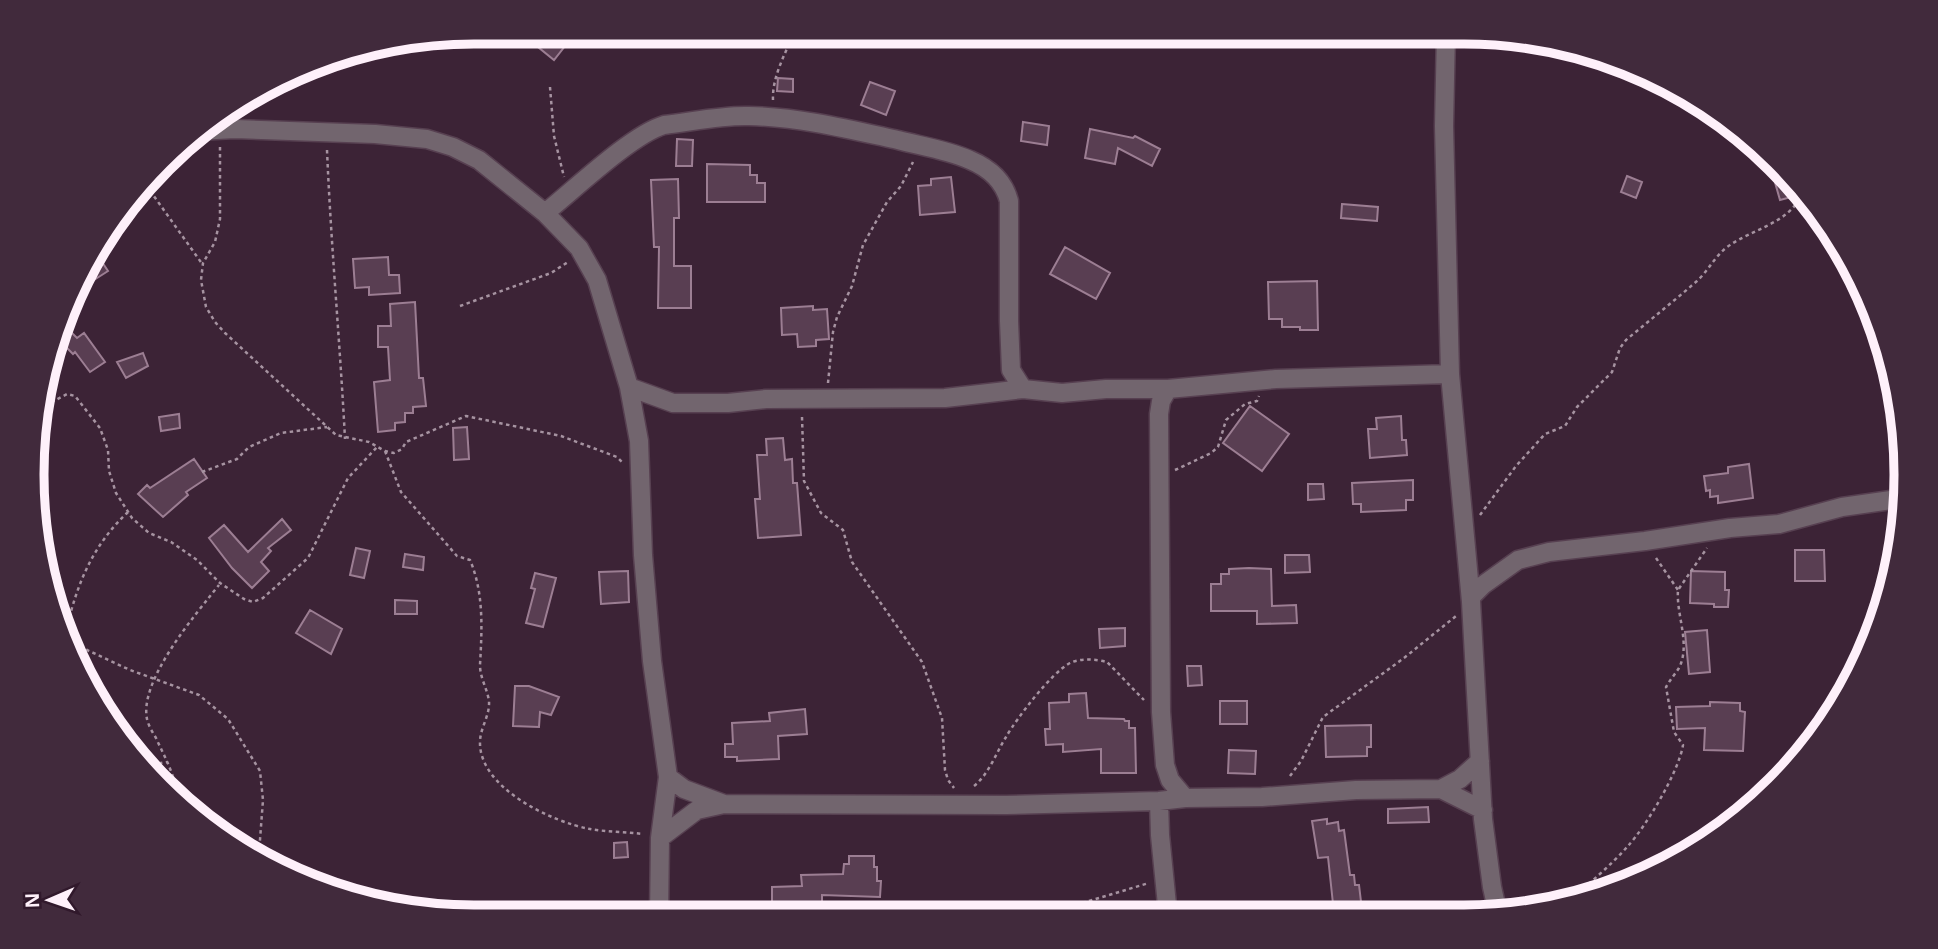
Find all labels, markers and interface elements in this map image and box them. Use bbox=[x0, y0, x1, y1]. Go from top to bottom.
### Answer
north arrow bbox=[14, 865, 84, 935]
text: N bbox=[19, 892, 45, 909]

